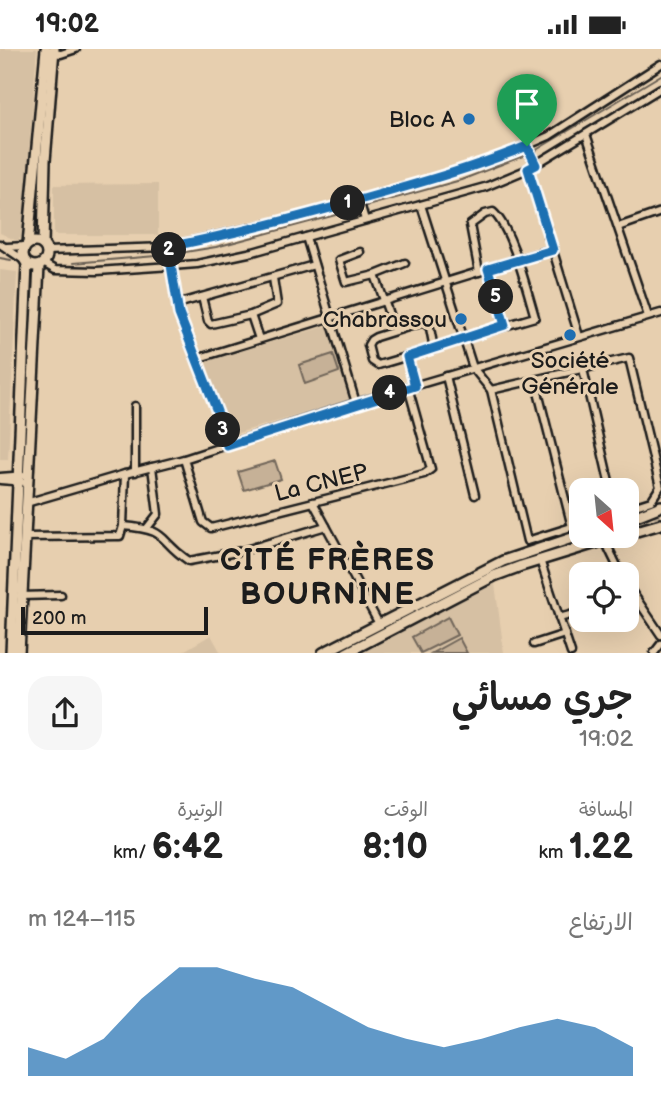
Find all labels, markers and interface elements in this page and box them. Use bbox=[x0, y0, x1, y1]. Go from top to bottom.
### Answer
text: 19:02 bbox=[35, 9, 99, 40]
pin bbox=[497, 74, 557, 146]
icon: arrive bbox=[508, 85, 546, 123]
place label: Bloc A bbox=[389, 106, 456, 134]
marker: Bloc A bbox=[461, 111, 477, 127]
pin: 1 bbox=[330, 185, 366, 221]
text: 1 bbox=[344, 191, 352, 214]
pin: 2 bbox=[152, 233, 186, 267]
text: 2 bbox=[163, 238, 174, 261]
pin: 5 bbox=[478, 279, 514, 315]
text: 5 bbox=[490, 285, 501, 308]
place label: Chabrassou bbox=[323, 306, 447, 334]
marker: Chabrassou bbox=[453, 311, 469, 327]
marker: Société Générale bbox=[562, 327, 578, 343]
place label: Société Générale bbox=[521, 347, 619, 401]
pin: 4 bbox=[372, 375, 408, 411]
text: 4 bbox=[384, 381, 395, 404]
pin: 3 bbox=[206, 413, 241, 447]
text: 3 bbox=[217, 418, 228, 441]
street label: La CNEP bbox=[272, 458, 371, 508]
north arrow bbox=[569, 478, 639, 548]
map controls bbox=[569, 478, 639, 632]
district label: CITÉ FRÈRES BOURNINE bbox=[220, 540, 436, 613]
button: locate bbox=[569, 562, 639, 632]
scale bar bbox=[21, 604, 208, 636]
text: 200 m bbox=[32, 607, 86, 630]
button: share bbox=[28, 676, 102, 750]
text: جري مسائي bbox=[452, 676, 633, 721]
text: 19:02 bbox=[579, 725, 633, 753]
text: الوتيرة bbox=[177, 799, 223, 822]
text: الوقت bbox=[384, 799, 428, 822]
text: المسافة bbox=[579, 799, 633, 822]
text: 6:42 bbox=[152, 826, 223, 869]
text: 8:10 bbox=[362, 826, 428, 869]
text: 1.22 bbox=[569, 826, 633, 869]
text: /km bbox=[113, 841, 152, 864]
text: km bbox=[538, 841, 569, 864]
text: 115–124 m bbox=[28, 905, 136, 933]
text: الارتفاع bbox=[569, 909, 633, 937]

